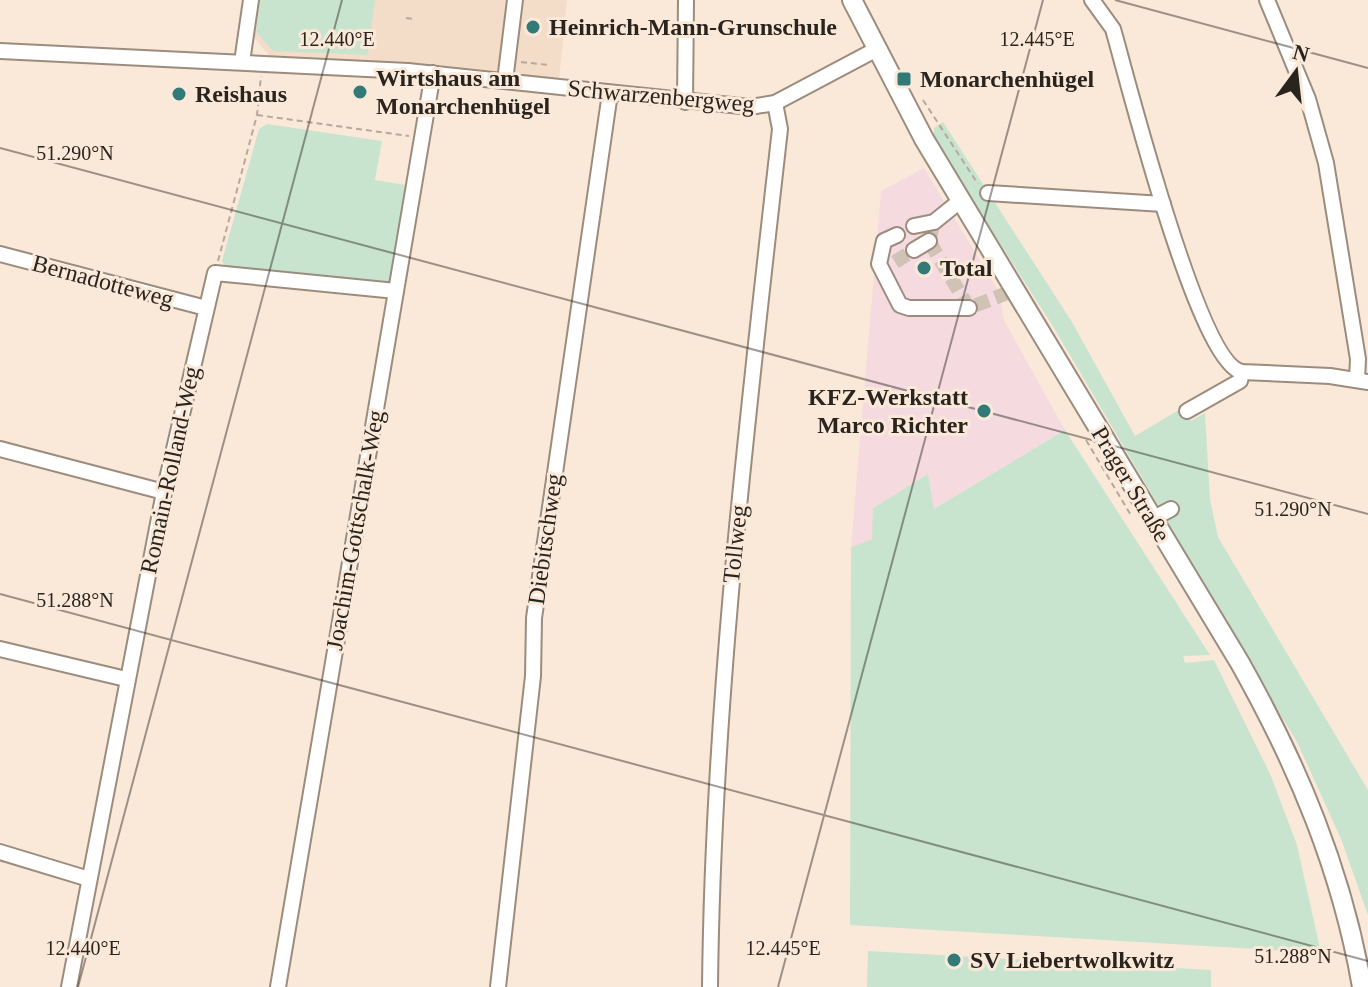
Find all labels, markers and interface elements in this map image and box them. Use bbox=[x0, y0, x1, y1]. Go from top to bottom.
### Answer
place label: Heinrich-Mann-Grunschule bbox=[549, 14, 837, 40]
marker: Heinrich-Mann-Grunschule bbox=[524, 18, 542, 36]
text: 12.440°E bbox=[299, 28, 375, 50]
text: 12.445°E bbox=[999, 28, 1075, 50]
north arrow bbox=[1256, 32, 1336, 112]
text: N bbox=[1290, 39, 1312, 67]
place label: Wirtshaus am Monarchenhügel bbox=[376, 65, 551, 119]
place label: Monarchenhügel bbox=[920, 66, 1095, 92]
marker: Monarchenhügel bbox=[895, 70, 913, 88]
street label: Schwarzenbergweg bbox=[566, 75, 756, 117]
place label: Reishaus bbox=[195, 81, 287, 107]
marker: Wirtshaus am Monarchenhügel bbox=[351, 83, 369, 101]
marker: Reishaus bbox=[170, 85, 188, 103]
text: 51.290°N bbox=[36, 142, 114, 164]
street label: Bernadotteweg bbox=[29, 250, 177, 312]
place label: Total bbox=[940, 255, 993, 281]
marker: Total bbox=[915, 259, 933, 277]
street label: Romain-Rolland-Weg bbox=[135, 364, 205, 576]
place label: KFZ-Werkstatt Marco Richter bbox=[808, 384, 968, 438]
marker: KFZ-Werkstatt Marco Richter bbox=[975, 402, 993, 420]
street label: Joachim-Gottschalk-Weg bbox=[321, 408, 389, 652]
street label: Prager Straße bbox=[1086, 422, 1176, 546]
street label: Diebitschweg bbox=[523, 472, 567, 606]
text: 51.290°N bbox=[1254, 498, 1332, 520]
street label: Tollweg bbox=[718, 504, 752, 584]
text: 51.288°N bbox=[36, 589, 114, 611]
text: 12.440°E bbox=[45, 937, 121, 959]
text: 12.445°E bbox=[745, 937, 821, 959]
text: 51.288°N bbox=[1254, 945, 1332, 967]
place label: SV Liebertwolkwitz bbox=[970, 947, 1175, 973]
marker: SV Liebertwolkwitz bbox=[945, 951, 963, 969]

